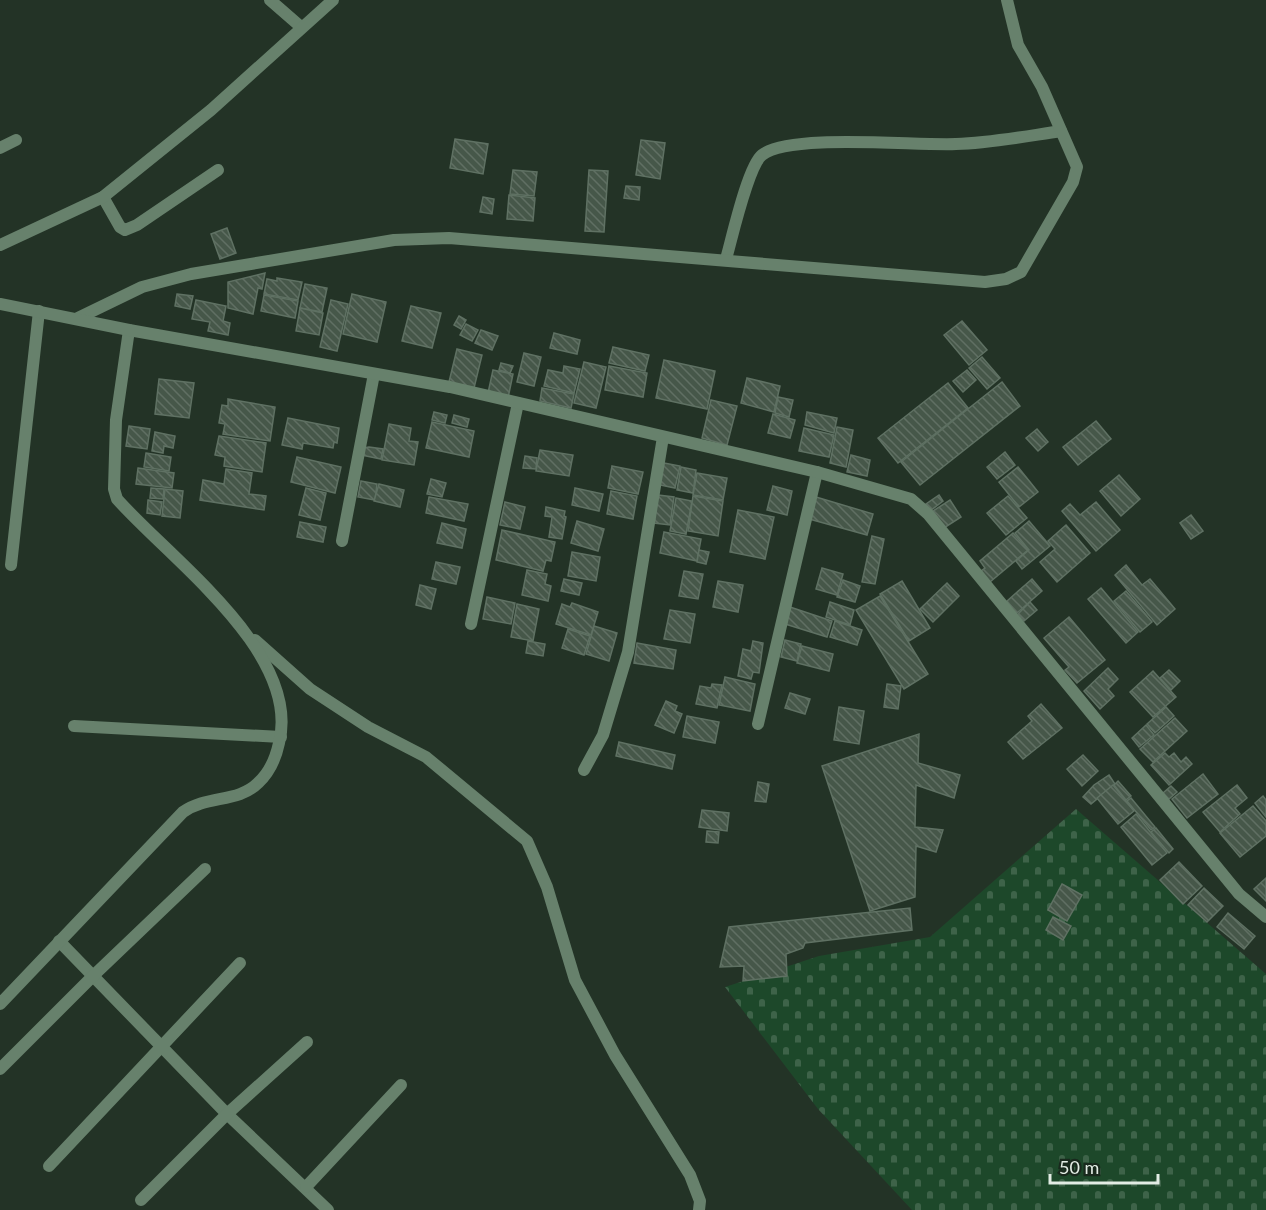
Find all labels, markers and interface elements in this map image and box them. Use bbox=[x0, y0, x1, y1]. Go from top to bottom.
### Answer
scale bar bbox=[1050, 1147, 1158, 1185]
text: 50 m bbox=[1059, 1156, 1099, 1178]

